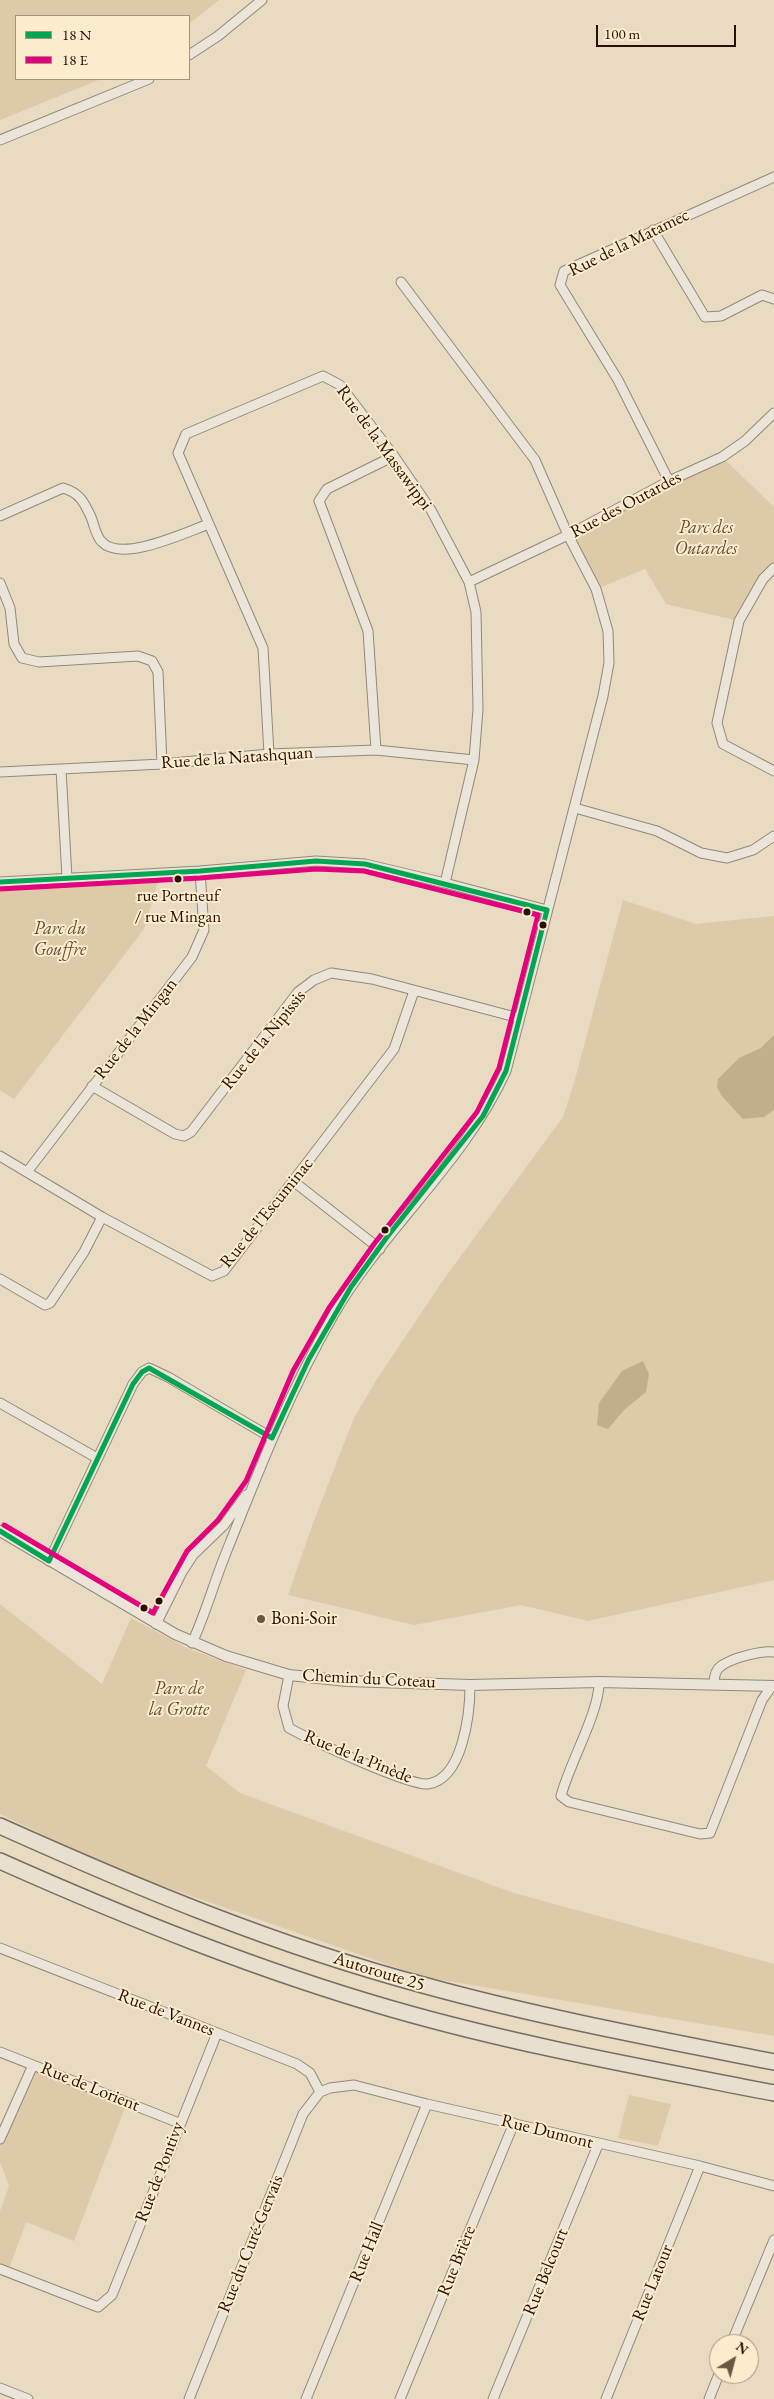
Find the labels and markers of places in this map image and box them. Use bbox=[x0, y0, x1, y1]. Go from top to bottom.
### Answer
marker: rue Portneuf / rue Mingan bbox=[173, 874, 183, 884]
place label: rue Portneuf / rue Mingan bbox=[135, 886, 221, 926]
unlabelled marker bbox=[522, 907, 532, 917]
unlabelled marker bbox=[538, 920, 548, 930]
unlabelled marker bbox=[380, 1225, 390, 1235]
unlabelled marker bbox=[154, 1596, 164, 1606]
unlabelled marker bbox=[139, 1603, 149, 1613]
place label: Boni-Soir bbox=[271, 1608, 337, 1630]
marker: Boni-Soir bbox=[255, 1613, 267, 1625]

